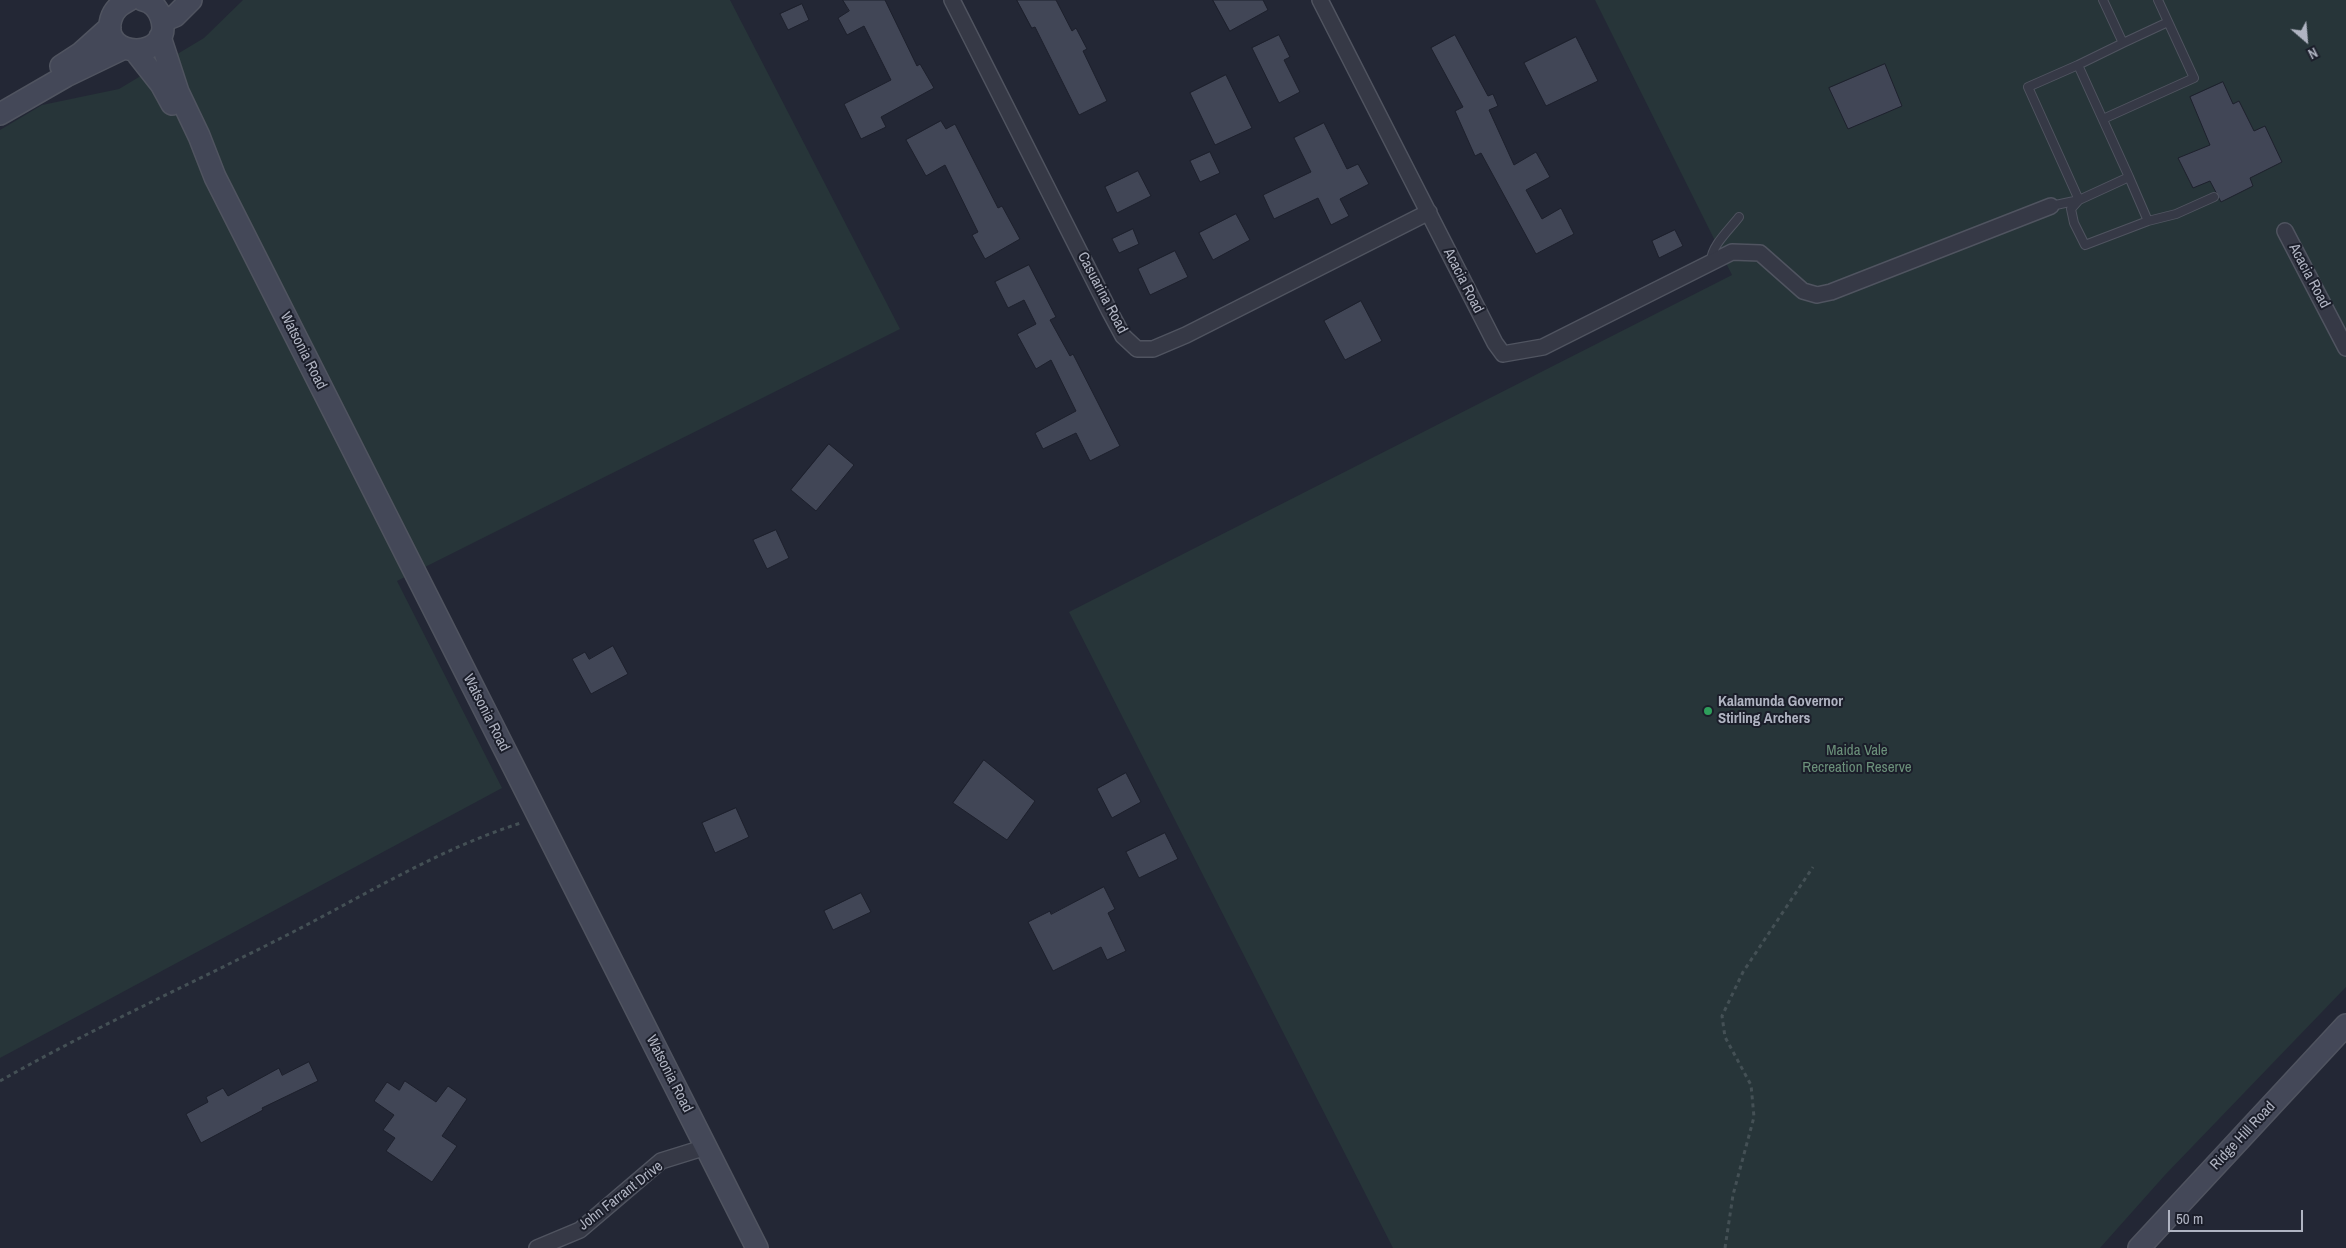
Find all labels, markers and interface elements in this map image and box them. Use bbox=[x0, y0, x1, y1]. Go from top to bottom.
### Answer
north arrow bbox=[2281, 15, 2331, 65]
text: N bbox=[2305, 43, 2321, 63]
street label: Acacia Road bbox=[2285, 241, 2333, 311]
street label: Acacia Road bbox=[1439, 246, 1487, 316]
street label: Casuarina Road bbox=[1073, 249, 1131, 337]
street label: Watsonia Road bbox=[276, 309, 330, 393]
street label: Watsonia Road bbox=[459, 671, 513, 755]
place label: Kalamunda Governor Stirling Archers bbox=[1718, 693, 1843, 728]
marker: Kalamunda Governor Stirling Archers bbox=[1702, 705, 1714, 717]
park label: Maida Vale Recreation Reserve bbox=[1802, 742, 1912, 777]
street label: Watsonia Road bbox=[642, 1032, 696, 1116]
street label: Ridge Hill Road bbox=[2207, 1098, 2279, 1174]
street label: John Farrant Drive bbox=[575, 1158, 667, 1234]
scale bar bbox=[2171, 1200, 2306, 1232]
text: 50 m bbox=[2176, 1208, 2203, 1229]

